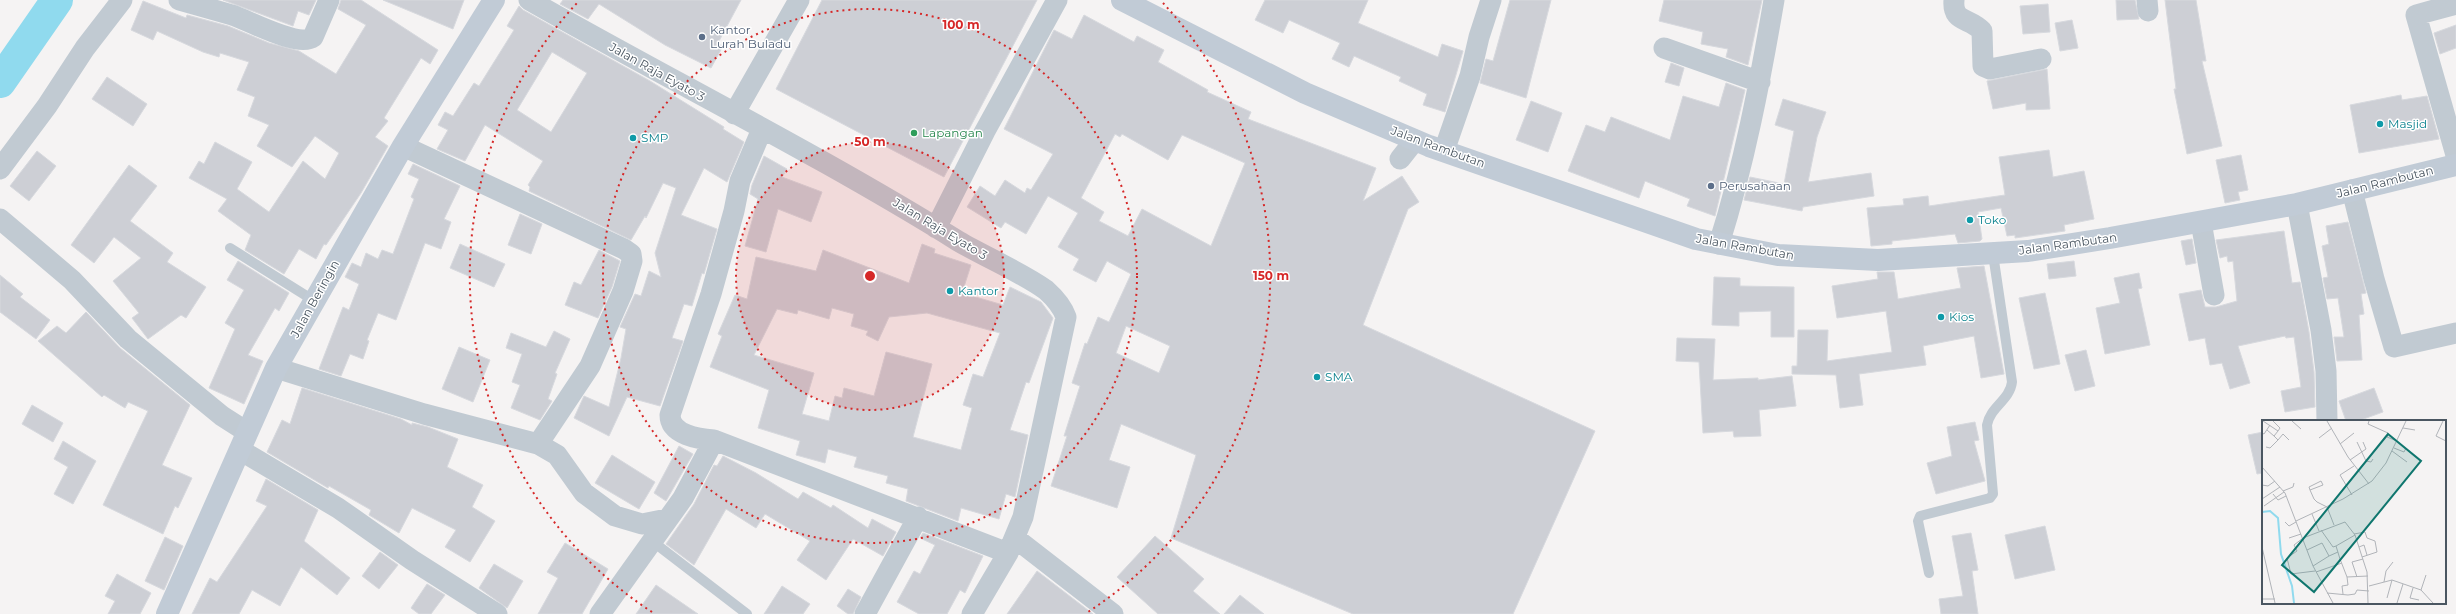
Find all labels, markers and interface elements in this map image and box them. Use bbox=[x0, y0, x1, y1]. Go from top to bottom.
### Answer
text: 100 m bbox=[943, 17, 979, 32]
place label: Kantor Lurah Buladu bbox=[710, 22, 791, 51]
marker: Kantor Lurah Buladu bbox=[697, 32, 707, 42]
street label: Jalan Raja Eyato 3 bbox=[606, 39, 708, 104]
place label: Masjid bbox=[2388, 116, 2427, 131]
marker: Masjid bbox=[2375, 119, 2385, 129]
street label: Jalan Rambutan bbox=[1388, 122, 1487, 171]
place label: Lapangan bbox=[922, 125, 983, 140]
marker: Lapangan bbox=[909, 128, 919, 138]
place label: SMP bbox=[641, 130, 668, 145]
marker: SMP bbox=[628, 133, 638, 143]
text: 50 m bbox=[854, 134, 886, 149]
street label: Jalan Rambutan bbox=[2334, 162, 2435, 201]
place label: Perusahaan bbox=[1719, 178, 1791, 193]
marker: Perusahaan bbox=[1706, 181, 1716, 191]
street label: Jalan Raja Eyato 3 bbox=[890, 194, 990, 263]
place label: Toko bbox=[1978, 212, 2006, 227]
marker: Toko bbox=[1965, 215, 1975, 225]
street label: Jalan Rambutan bbox=[2017, 229, 2118, 258]
street label: Jalan Rambutan bbox=[1694, 230, 1795, 262]
street label: Jalan Beringin bbox=[287, 257, 342, 341]
text: 150 m bbox=[1253, 268, 1289, 283]
centre of rings bbox=[863, 269, 877, 283]
place label: Kantor bbox=[958, 283, 999, 298]
marker: Kantor bbox=[945, 286, 955, 296]
place label: Kios bbox=[1949, 309, 1974, 324]
marker: Kios bbox=[1936, 312, 1946, 322]
place label: SMA bbox=[1325, 369, 1353, 384]
marker: SMA bbox=[1312, 372, 1322, 382]
inset map bbox=[2262, 420, 2446, 604]

